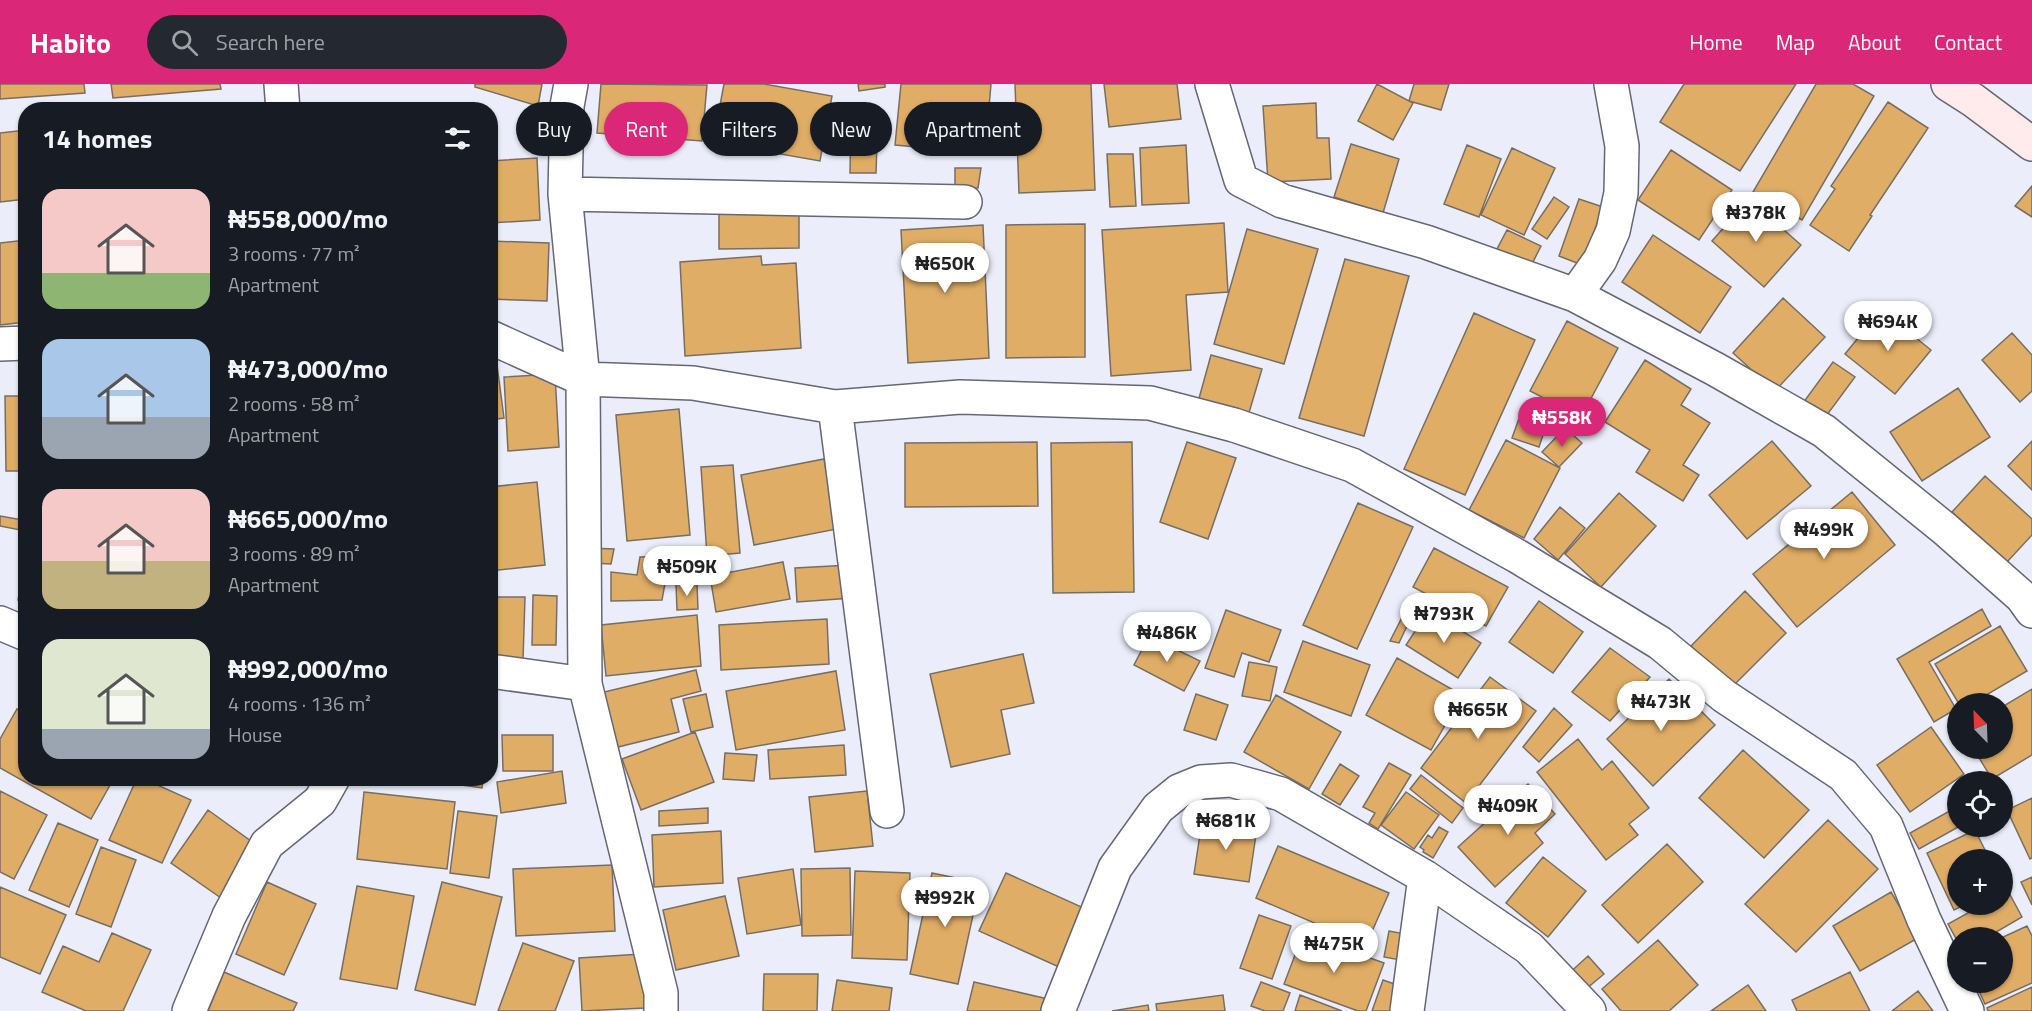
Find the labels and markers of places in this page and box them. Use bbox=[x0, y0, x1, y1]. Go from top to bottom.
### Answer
pin: ₦378K bbox=[1714, 192, 1798, 243]
pin: ₦650K bbox=[903, 243, 987, 294]
pin: ₦694K bbox=[1846, 301, 1930, 352]
pin: ₦558K bbox=[1520, 397, 1604, 448]
pin: ₦499K bbox=[1782, 509, 1866, 560]
pin: ₦509K bbox=[645, 546, 729, 597]
pin: ₦793K bbox=[1402, 593, 1486, 644]
pin: ₦486K bbox=[1125, 612, 1209, 663]
pin: ₦473K bbox=[1619, 681, 1703, 732]
pin: ₦665K bbox=[1436, 689, 1520, 740]
pin: ₦409K bbox=[1466, 785, 1550, 836]
pin: ₦681K bbox=[1184, 800, 1268, 851]
pin: ₦992K bbox=[903, 877, 987, 928]
pin: ₦475K bbox=[1292, 923, 1376, 974]

